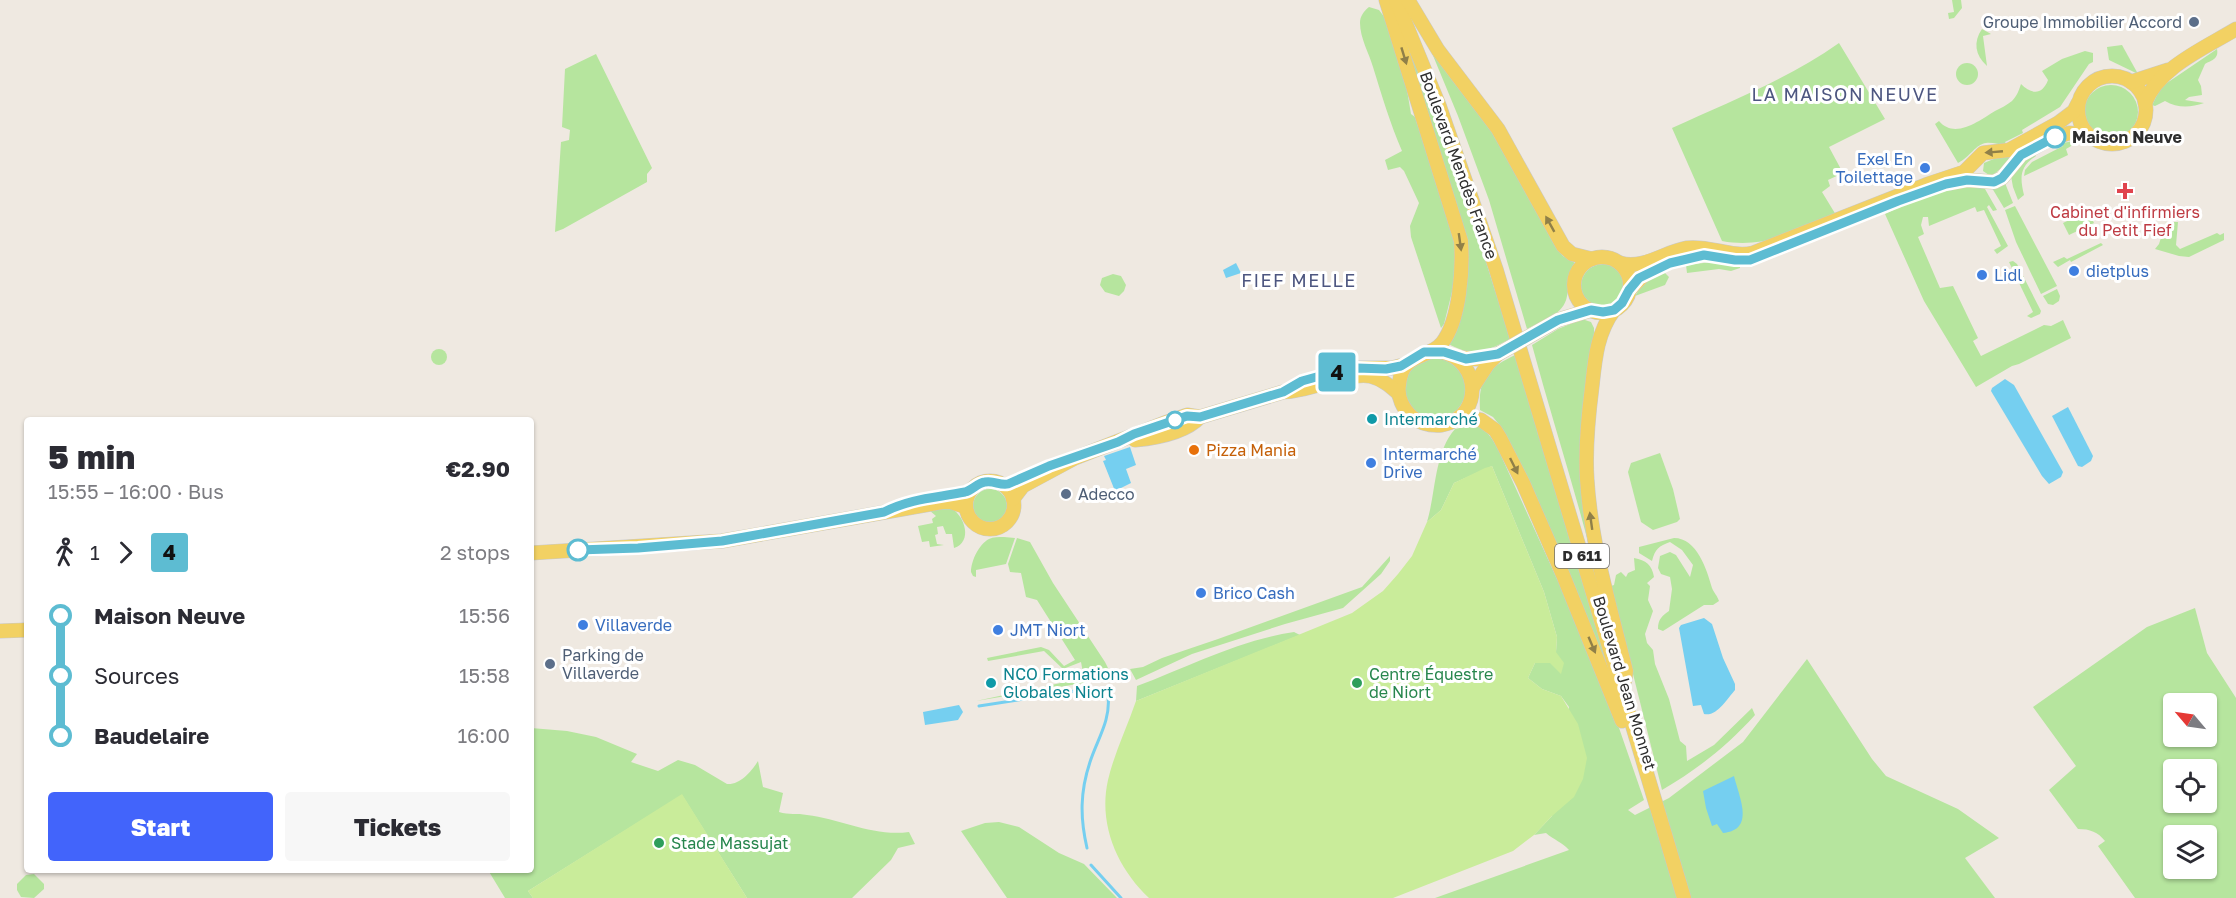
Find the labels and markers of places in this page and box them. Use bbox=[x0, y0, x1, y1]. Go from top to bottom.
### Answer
place label: Groupe Immobilier Accord bbox=[1983, 12, 2182, 32]
marker: Groupe Immobilier Accord bbox=[2187, 15, 2201, 29]
marker: Maison Neuve bbox=[2044, 126, 2066, 148]
place label: Maison Neuve bbox=[2072, 127, 2182, 147]
place label: Exel En Toilettage bbox=[1836, 149, 1913, 187]
marker: Exel En Toilettage bbox=[1918, 161, 1932, 175]
marker: Cabinet d'infirmiers du Petit Fief bbox=[2116, 182, 2134, 200]
place label: Cabinet d'infirmiers du Petit Fief bbox=[2050, 202, 2200, 240]
place label: dietplus bbox=[2086, 261, 2149, 281]
marker: dietplus bbox=[2067, 264, 2081, 278]
place label: Lidl bbox=[1994, 265, 2022, 285]
marker: Lidl bbox=[1975, 268, 1989, 282]
place label: Intermarché bbox=[1384, 409, 1478, 429]
unlabelled marker bbox=[1166, 411, 1184, 429]
marker: Intermarché bbox=[1365, 412, 1379, 426]
place label: Pizza Mania bbox=[1206, 440, 1296, 460]
marker: Pizza Mania bbox=[1187, 443, 1201, 457]
place label: Intermarché Drive bbox=[1383, 444, 1477, 482]
marker: Intermarché Drive bbox=[1364, 456, 1378, 470]
place label: Adecco bbox=[1078, 484, 1135, 504]
marker: Adecco bbox=[1059, 487, 1073, 501]
unlabelled marker bbox=[567, 539, 589, 561]
place label: Brico Cash bbox=[1213, 583, 1295, 603]
marker: Brico Cash bbox=[1194, 586, 1208, 600]
place label: Villaverde bbox=[595, 615, 672, 635]
marker: Villaverde bbox=[576, 618, 590, 632]
place label: JMT Niort bbox=[1010, 620, 1086, 640]
marker: JMT Niort bbox=[991, 623, 1005, 637]
place label: Parking de Villaverde bbox=[562, 645, 644, 683]
marker: Parking de Villaverde bbox=[543, 657, 557, 671]
place label: NCO Formations Globales Niort bbox=[1003, 664, 1129, 702]
place label: Centre Équestre de Niort bbox=[1369, 664, 1493, 702]
marker: NCO Formations Globales Niort bbox=[984, 676, 998, 690]
marker: Centre Équestre de Niort bbox=[1350, 676, 1364, 690]
place label: Stade Massujat bbox=[671, 833, 789, 853]
marker: Stade Massujat bbox=[652, 836, 666, 850]

